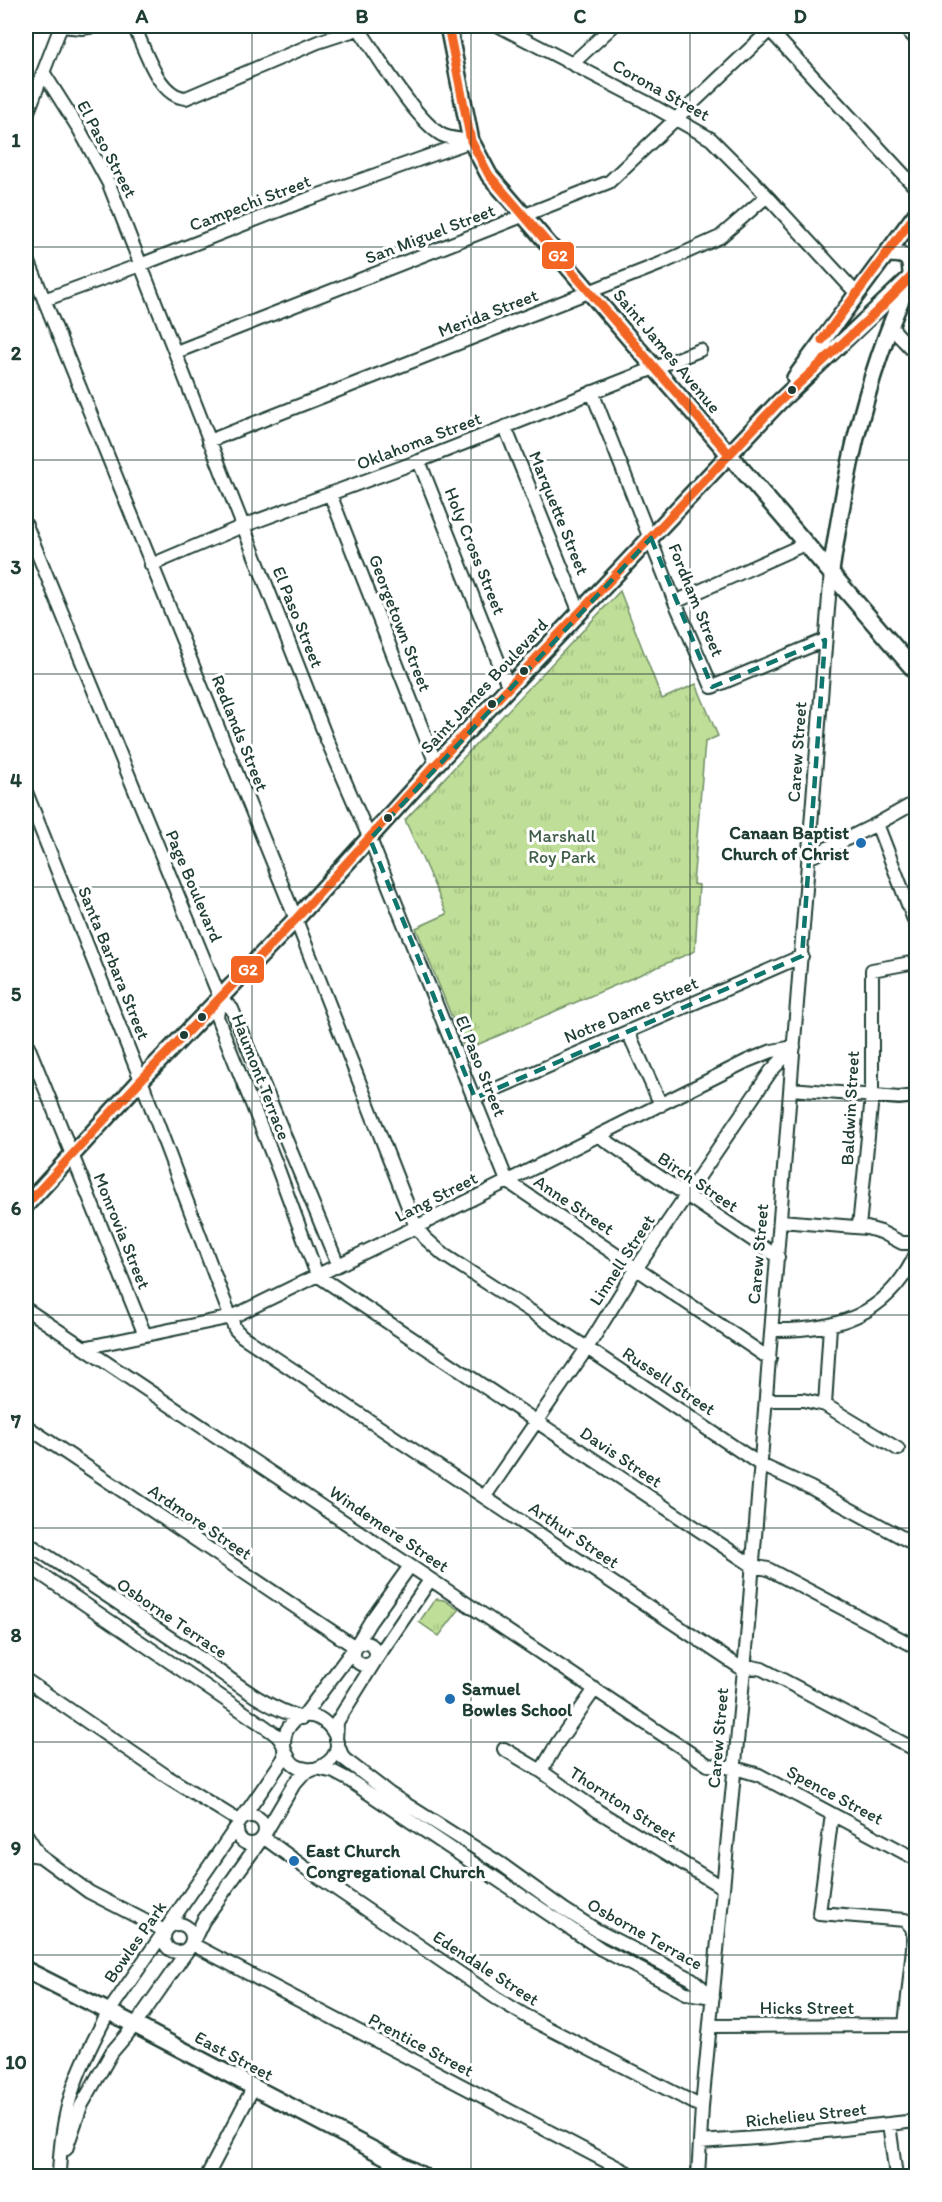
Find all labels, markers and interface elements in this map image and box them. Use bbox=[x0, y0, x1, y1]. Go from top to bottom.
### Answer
text: A bbox=[135, 4, 149, 28]
text: B bbox=[356, 4, 369, 28]
text: C bbox=[574, 4, 587, 28]
text: D bbox=[793, 4, 807, 28]
street label: Corona Street bbox=[608, 54, 714, 126]
street label: El Paso Street bbox=[72, 96, 142, 202]
text: 1 bbox=[11, 128, 21, 152]
street label: Campechi Street bbox=[186, 170, 314, 236]
street label: San Miguel Street bbox=[362, 199, 498, 269]
line badge: G2 bbox=[541, 241, 575, 270]
text: G2 bbox=[548, 246, 568, 265]
street label: Merida Street bbox=[435, 284, 541, 342]
street label: Saint James Avenue bbox=[609, 284, 725, 418]
text: 2 bbox=[11, 341, 22, 365]
unlabelled marker bbox=[786, 384, 798, 396]
street label: Oklahoma Street bbox=[353, 407, 485, 475]
street label: Marquette Street bbox=[524, 448, 594, 578]
street label: Holy Cross Street bbox=[439, 484, 511, 618]
street label: Fordham Street bbox=[663, 540, 729, 660]
street label: Georgetown Street bbox=[364, 551, 436, 695]
text: 3 bbox=[11, 555, 22, 579]
street label: El Paso Street bbox=[268, 563, 328, 671]
street label: Saint James Boulevard bbox=[416, 613, 553, 758]
unlabelled marker bbox=[518, 665, 530, 677]
street label: Redlands Street bbox=[207, 672, 273, 795]
unlabelled marker bbox=[486, 698, 498, 710]
street label: Carew Street bbox=[783, 701, 812, 803]
text: 4 bbox=[10, 768, 22, 792]
unlabelled marker bbox=[382, 812, 394, 824]
place label: Canaan Baptist Church of Christ bbox=[721, 822, 849, 865]
park label: Marshall Roy Park bbox=[528, 825, 597, 868]
street label: Page Boulevard bbox=[161, 827, 228, 946]
marker: Canaan Baptist Church of Christ bbox=[854, 836, 868, 850]
street label: Santa Barbara Street bbox=[73, 883, 155, 1043]
line badge: G2 bbox=[230, 955, 265, 984]
text: G2 bbox=[238, 960, 258, 979]
street label: Notre Dame Street bbox=[561, 972, 702, 1048]
text: 5 bbox=[11, 982, 22, 1006]
unlabelled marker bbox=[196, 1011, 208, 1023]
street label: Haumont Terrace bbox=[227, 1011, 295, 1143]
street label: El Paso Street bbox=[451, 1012, 511, 1120]
unlabelled marker bbox=[178, 1029, 190, 1041]
street label: Baldwin Street bbox=[836, 1050, 864, 1166]
street label: Birch Street bbox=[653, 1147, 743, 1217]
street label: Lang Street bbox=[391, 1167, 481, 1227]
street label: Monrovia Street bbox=[89, 1170, 155, 1293]
street label: Anne Street bbox=[530, 1170, 618, 1240]
text: 6 bbox=[11, 1196, 22, 1220]
street label: Carew Street bbox=[743, 1202, 773, 1305]
street label: Linnell Street bbox=[584, 1210, 660, 1310]
street label: Russell Street bbox=[618, 1342, 720, 1420]
text: 7 bbox=[10, 1409, 21, 1433]
street label: Davis Street bbox=[576, 1422, 666, 1493]
street label: Ardmore Street bbox=[144, 1479, 256, 1565]
street label: Windemere Street bbox=[325, 1481, 453, 1577]
street label: Arthur Street bbox=[525, 1497, 623, 1573]
street label: Osborne Terrace bbox=[113, 1573, 231, 1663]
text: 8 bbox=[11, 1623, 22, 1647]
place label: Samuel Bowles School bbox=[462, 1678, 573, 1721]
street label: Carew Street bbox=[703, 1686, 733, 1789]
marker: Samuel Bowles School bbox=[443, 1692, 457, 1706]
street label: Spence Street bbox=[783, 1760, 887, 1830]
street label: Thornton Street bbox=[565, 1761, 681, 1847]
text: 9 bbox=[11, 1836, 21, 1860]
place label: East Church Congregational Church bbox=[306, 1840, 486, 1883]
marker: East Church Congregational Church bbox=[287, 1854, 301, 1868]
street label: Osborne Terrace bbox=[583, 1893, 707, 1975]
street label: Bowles Park bbox=[99, 1897, 171, 1987]
street label: Edendale Street bbox=[429, 1925, 543, 2011]
street label: Hicks Street bbox=[760, 1997, 854, 2019]
street label: Prentice Street bbox=[365, 2008, 478, 2082]
street label: East Street bbox=[191, 2026, 277, 2086]
text: 10 bbox=[5, 2050, 27, 2074]
street label: Richelieu Street bbox=[744, 2098, 868, 2132]

